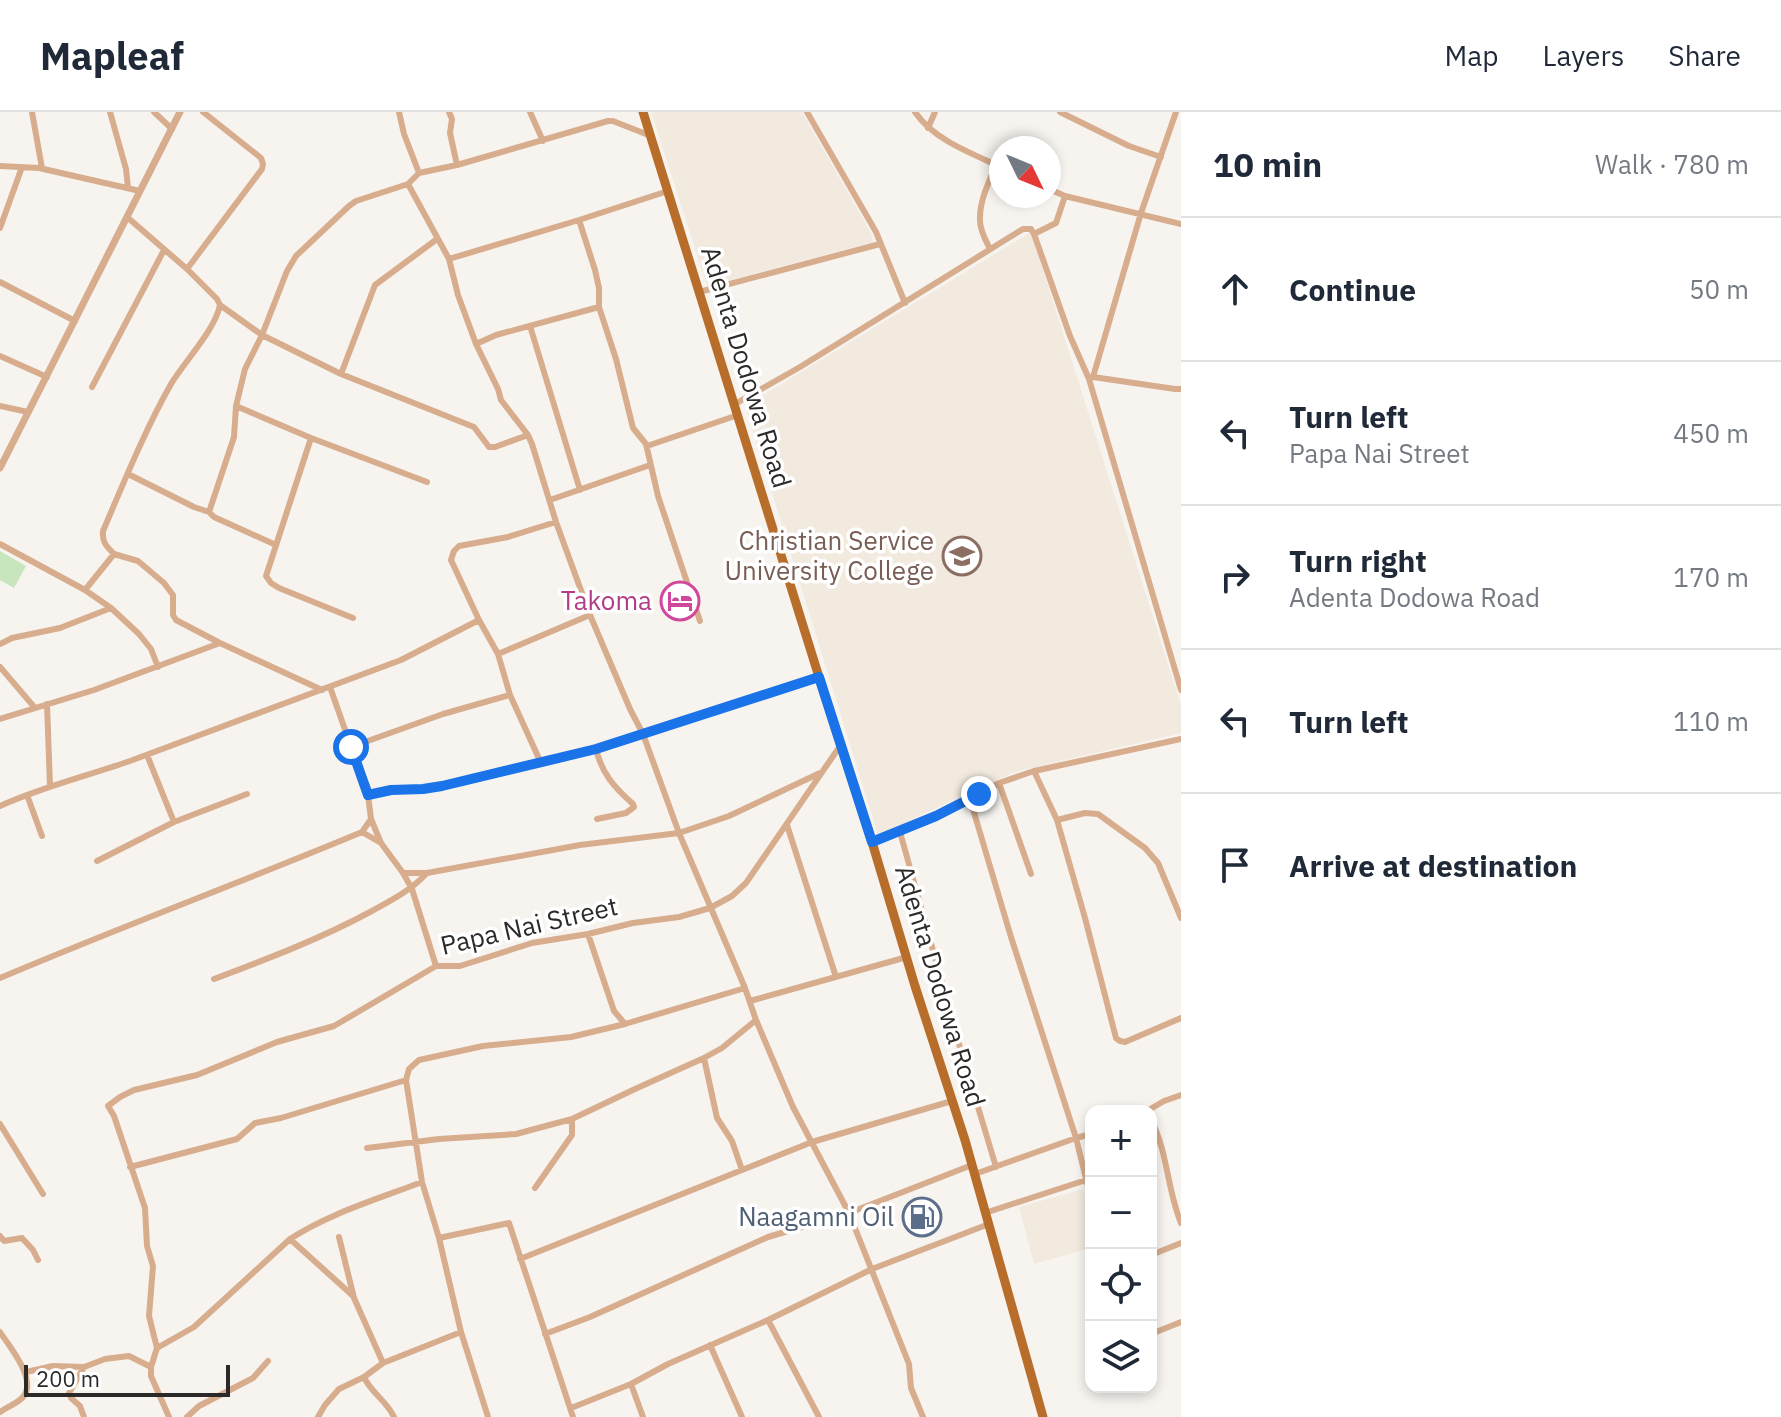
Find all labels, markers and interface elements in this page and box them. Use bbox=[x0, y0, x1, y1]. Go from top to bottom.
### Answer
text: Mapleaf bbox=[40, 31, 184, 80]
text: Map bbox=[1444, 37, 1498, 74]
text: Layers bbox=[1542, 37, 1624, 74]
text: Share bbox=[1668, 37, 1741, 74]
north arrow bbox=[989, 136, 1061, 208]
text: 10 min bbox=[1213, 142, 1322, 186]
text: Walk · 780 m bbox=[1595, 147, 1749, 181]
street label: Adenta Dodowa Road bbox=[694, 242, 800, 492]
icon: ahead bbox=[1213, 267, 1257, 311]
text: Continue bbox=[1289, 270, 1416, 309]
text: 50 m bbox=[1689, 272, 1749, 306]
text: Turn left bbox=[1289, 397, 1408, 436]
icon: left bbox=[1213, 411, 1257, 455]
text: 450 m bbox=[1673, 416, 1749, 450]
text: Papa Nai Street bbox=[1289, 436, 1470, 470]
place label: Christian Service University College bbox=[724, 523, 934, 587]
school or university icon: Christian Service University College bbox=[941, 535, 983, 577]
text: Turn right bbox=[1289, 541, 1427, 580]
icon: right bbox=[1213, 555, 1257, 599]
text: 170 m bbox=[1673, 560, 1749, 594]
hotel icon: Takoma bbox=[659, 580, 701, 622]
text: Adenta Dodowa Road bbox=[1289, 580, 1540, 614]
place label: Takoma bbox=[561, 583, 652, 617]
icon: left bbox=[1213, 699, 1257, 743]
text: Turn left bbox=[1289, 702, 1408, 741]
text: 110 m bbox=[1673, 704, 1749, 738]
route start bbox=[333, 729, 369, 765]
route end bbox=[961, 776, 997, 812]
icon: arrive bbox=[1213, 843, 1257, 887]
text: Arrive at destination bbox=[1289, 846, 1577, 885]
street label: Adenta Dodowa Road bbox=[888, 861, 994, 1111]
street label: Papa Nai Street bbox=[437, 888, 621, 962]
map controls bbox=[1085, 1105, 1157, 1393]
button: + bbox=[1085, 1105, 1157, 1177]
button: − bbox=[1085, 1177, 1157, 1249]
fuel station icon: Naagamni Oil bbox=[901, 1196, 943, 1238]
place label: Naagamni Oil bbox=[738, 1199, 894, 1233]
button: locate bbox=[1085, 1249, 1157, 1321]
button: layers bbox=[1085, 1321, 1157, 1393]
scale bar bbox=[24, 1361, 230, 1397]
text: 200 m bbox=[36, 1364, 100, 1393]

